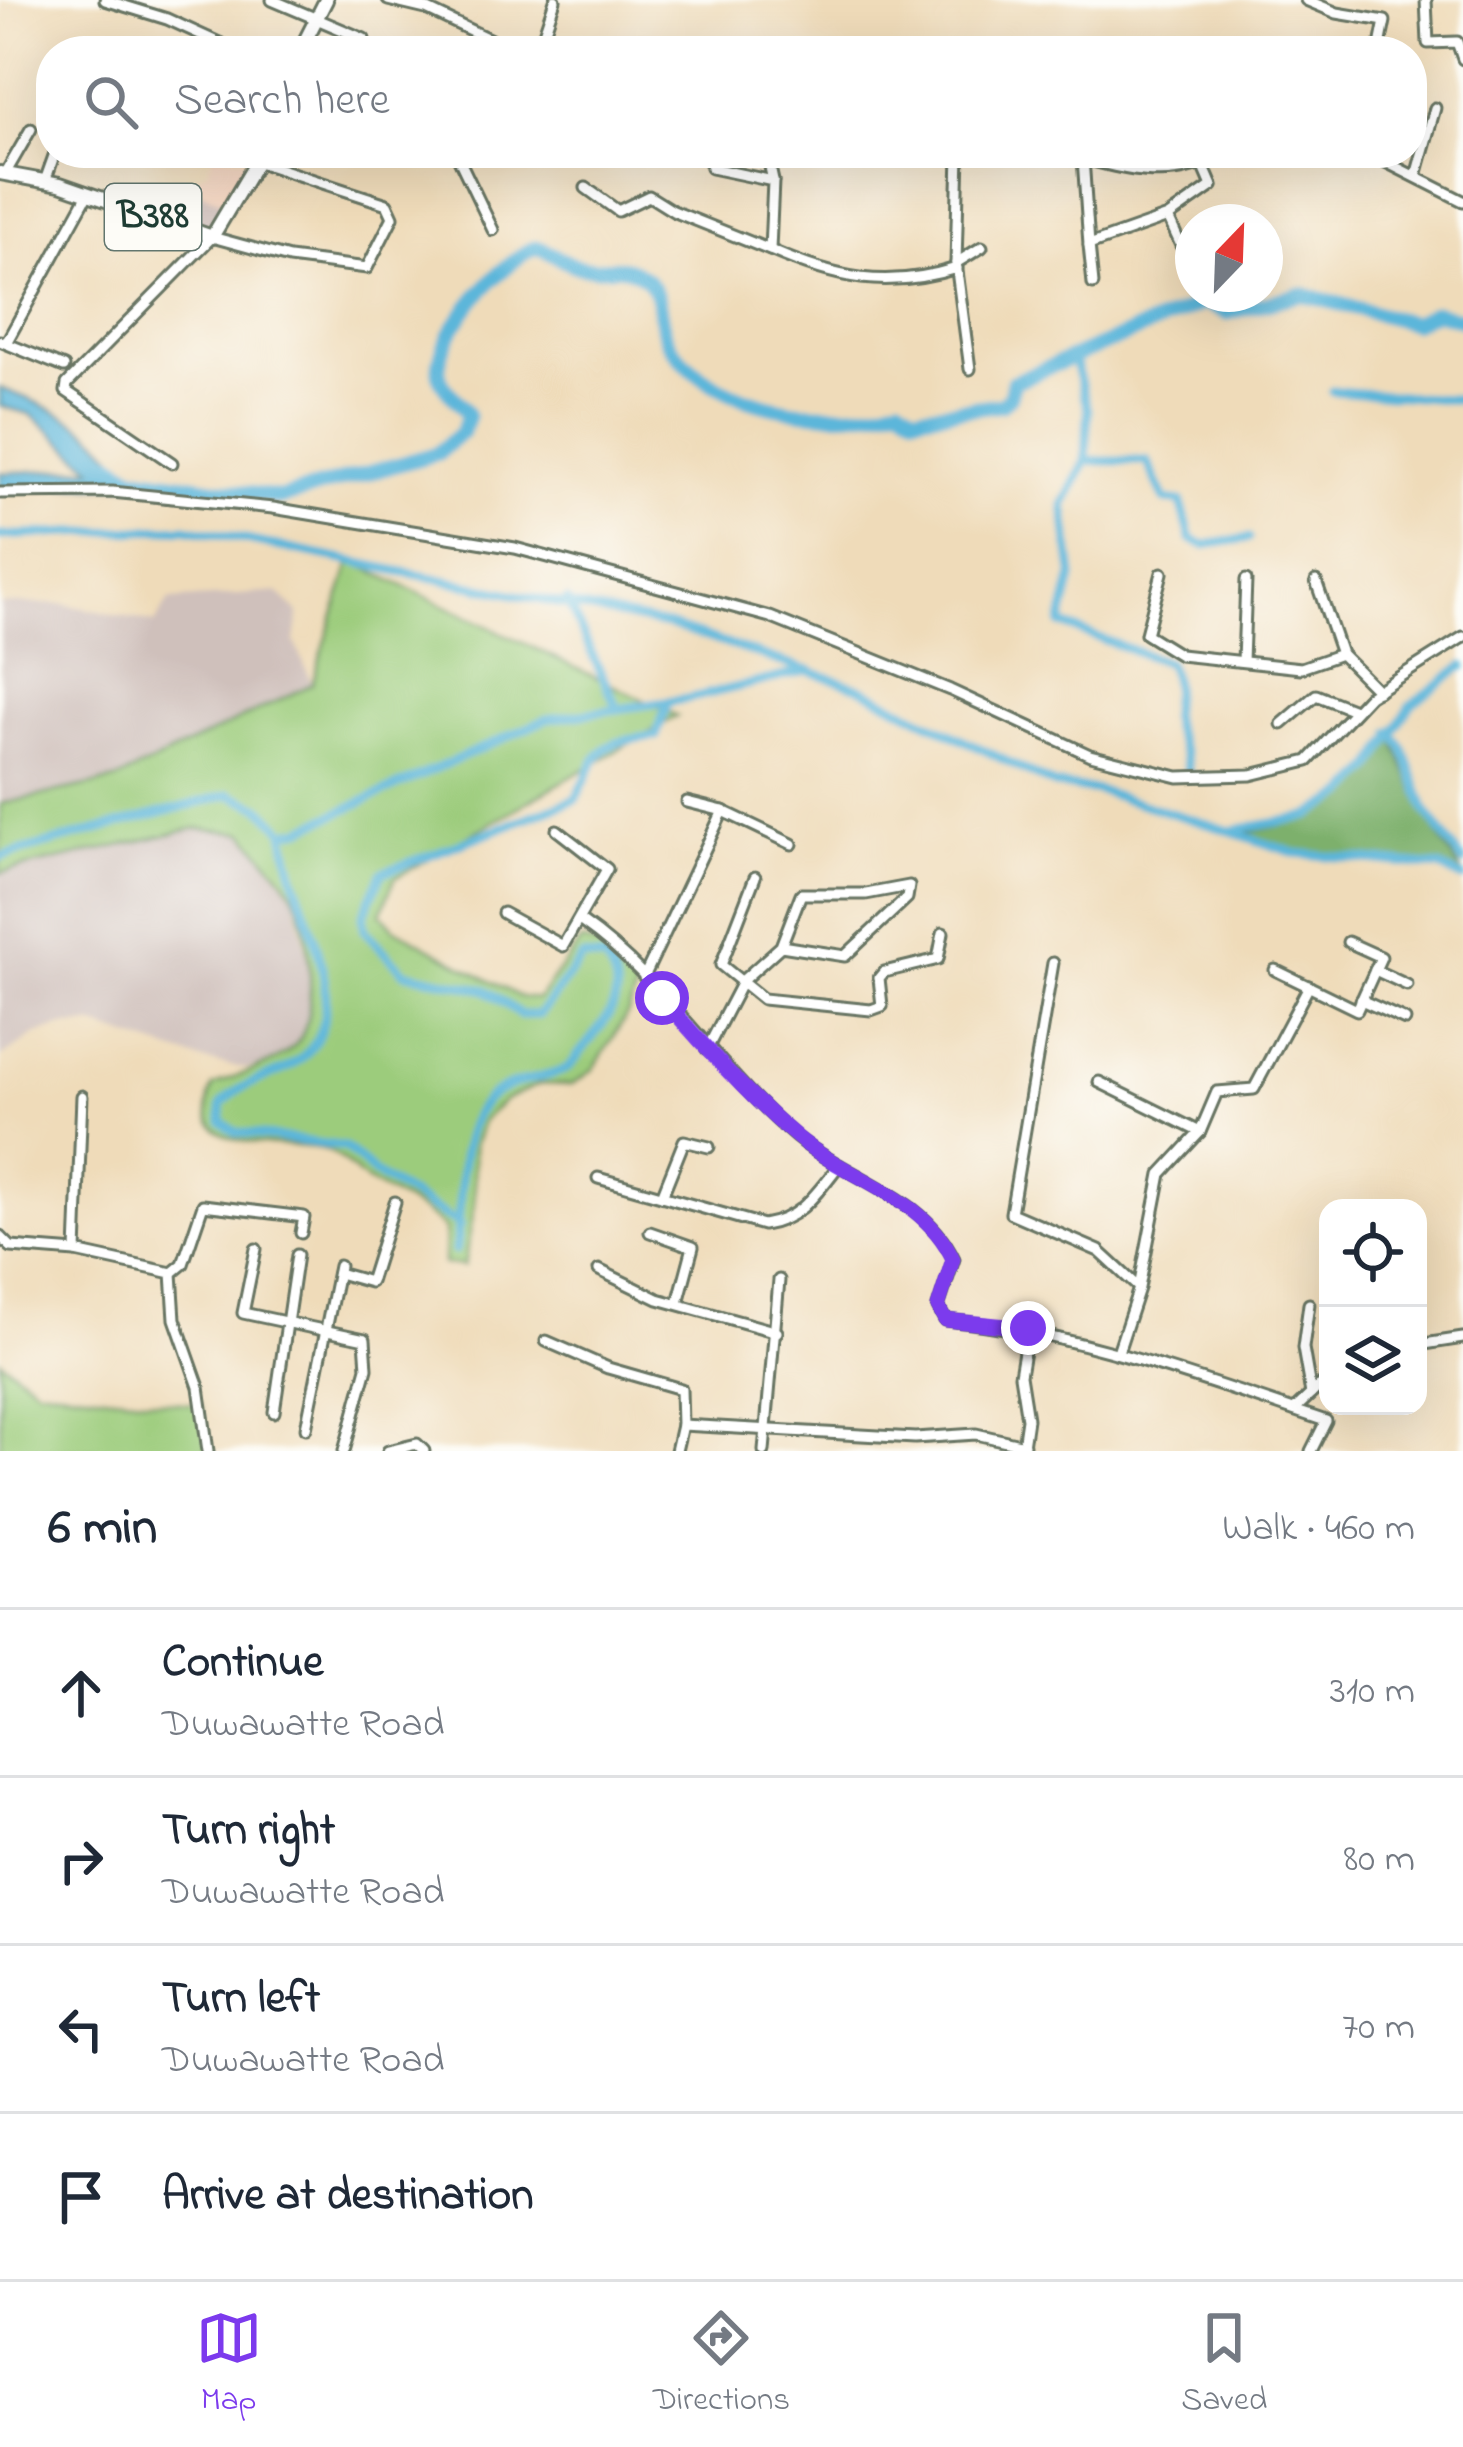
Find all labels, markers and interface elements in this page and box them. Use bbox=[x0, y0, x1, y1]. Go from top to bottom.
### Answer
search box bbox=[36, 36, 1427, 168]
icon: search bbox=[78, 69, 144, 135]
text: Search here bbox=[174, 69, 390, 135]
road number: B388 bbox=[105, 184, 201, 250]
north arrow bbox=[1175, 204, 1283, 312]
route start bbox=[635, 971, 689, 1025]
map controls bbox=[1319, 1199, 1427, 1415]
button: locate bbox=[1319, 1199, 1427, 1307]
route end bbox=[1001, 1301, 1055, 1355]
button: layers bbox=[1319, 1307, 1427, 1415]
text: 6 min bbox=[48, 1492, 157, 1567]
text: Walk · 460 m bbox=[1222, 1501, 1415, 1558]
text: Continue bbox=[162, 1631, 323, 1697]
icon: ahead bbox=[48, 1660, 114, 1726]
text: 310 m bbox=[1330, 1664, 1415, 1721]
text: Duwawatte Road bbox=[162, 1697, 444, 1754]
text: Turn right bbox=[162, 1799, 335, 1865]
icon: right bbox=[48, 1828, 114, 1894]
text: 80 m bbox=[1344, 1832, 1415, 1889]
text: Duwawatte Road bbox=[162, 1865, 444, 1922]
text: Turn left bbox=[162, 1967, 320, 2033]
icon: left bbox=[48, 1996, 114, 2062]
text: 70 m bbox=[1342, 2000, 1415, 2057]
text: Duwawatte Road bbox=[162, 2033, 444, 2090]
icon: arrive bbox=[48, 2164, 114, 2230]
text: Arrive at destination bbox=[162, 2164, 533, 2230]
tab: Map bbox=[196, 2305, 262, 2425]
tab: Directions bbox=[653, 2305, 790, 2425]
tab: Saved bbox=[1181, 2305, 1267, 2425]

